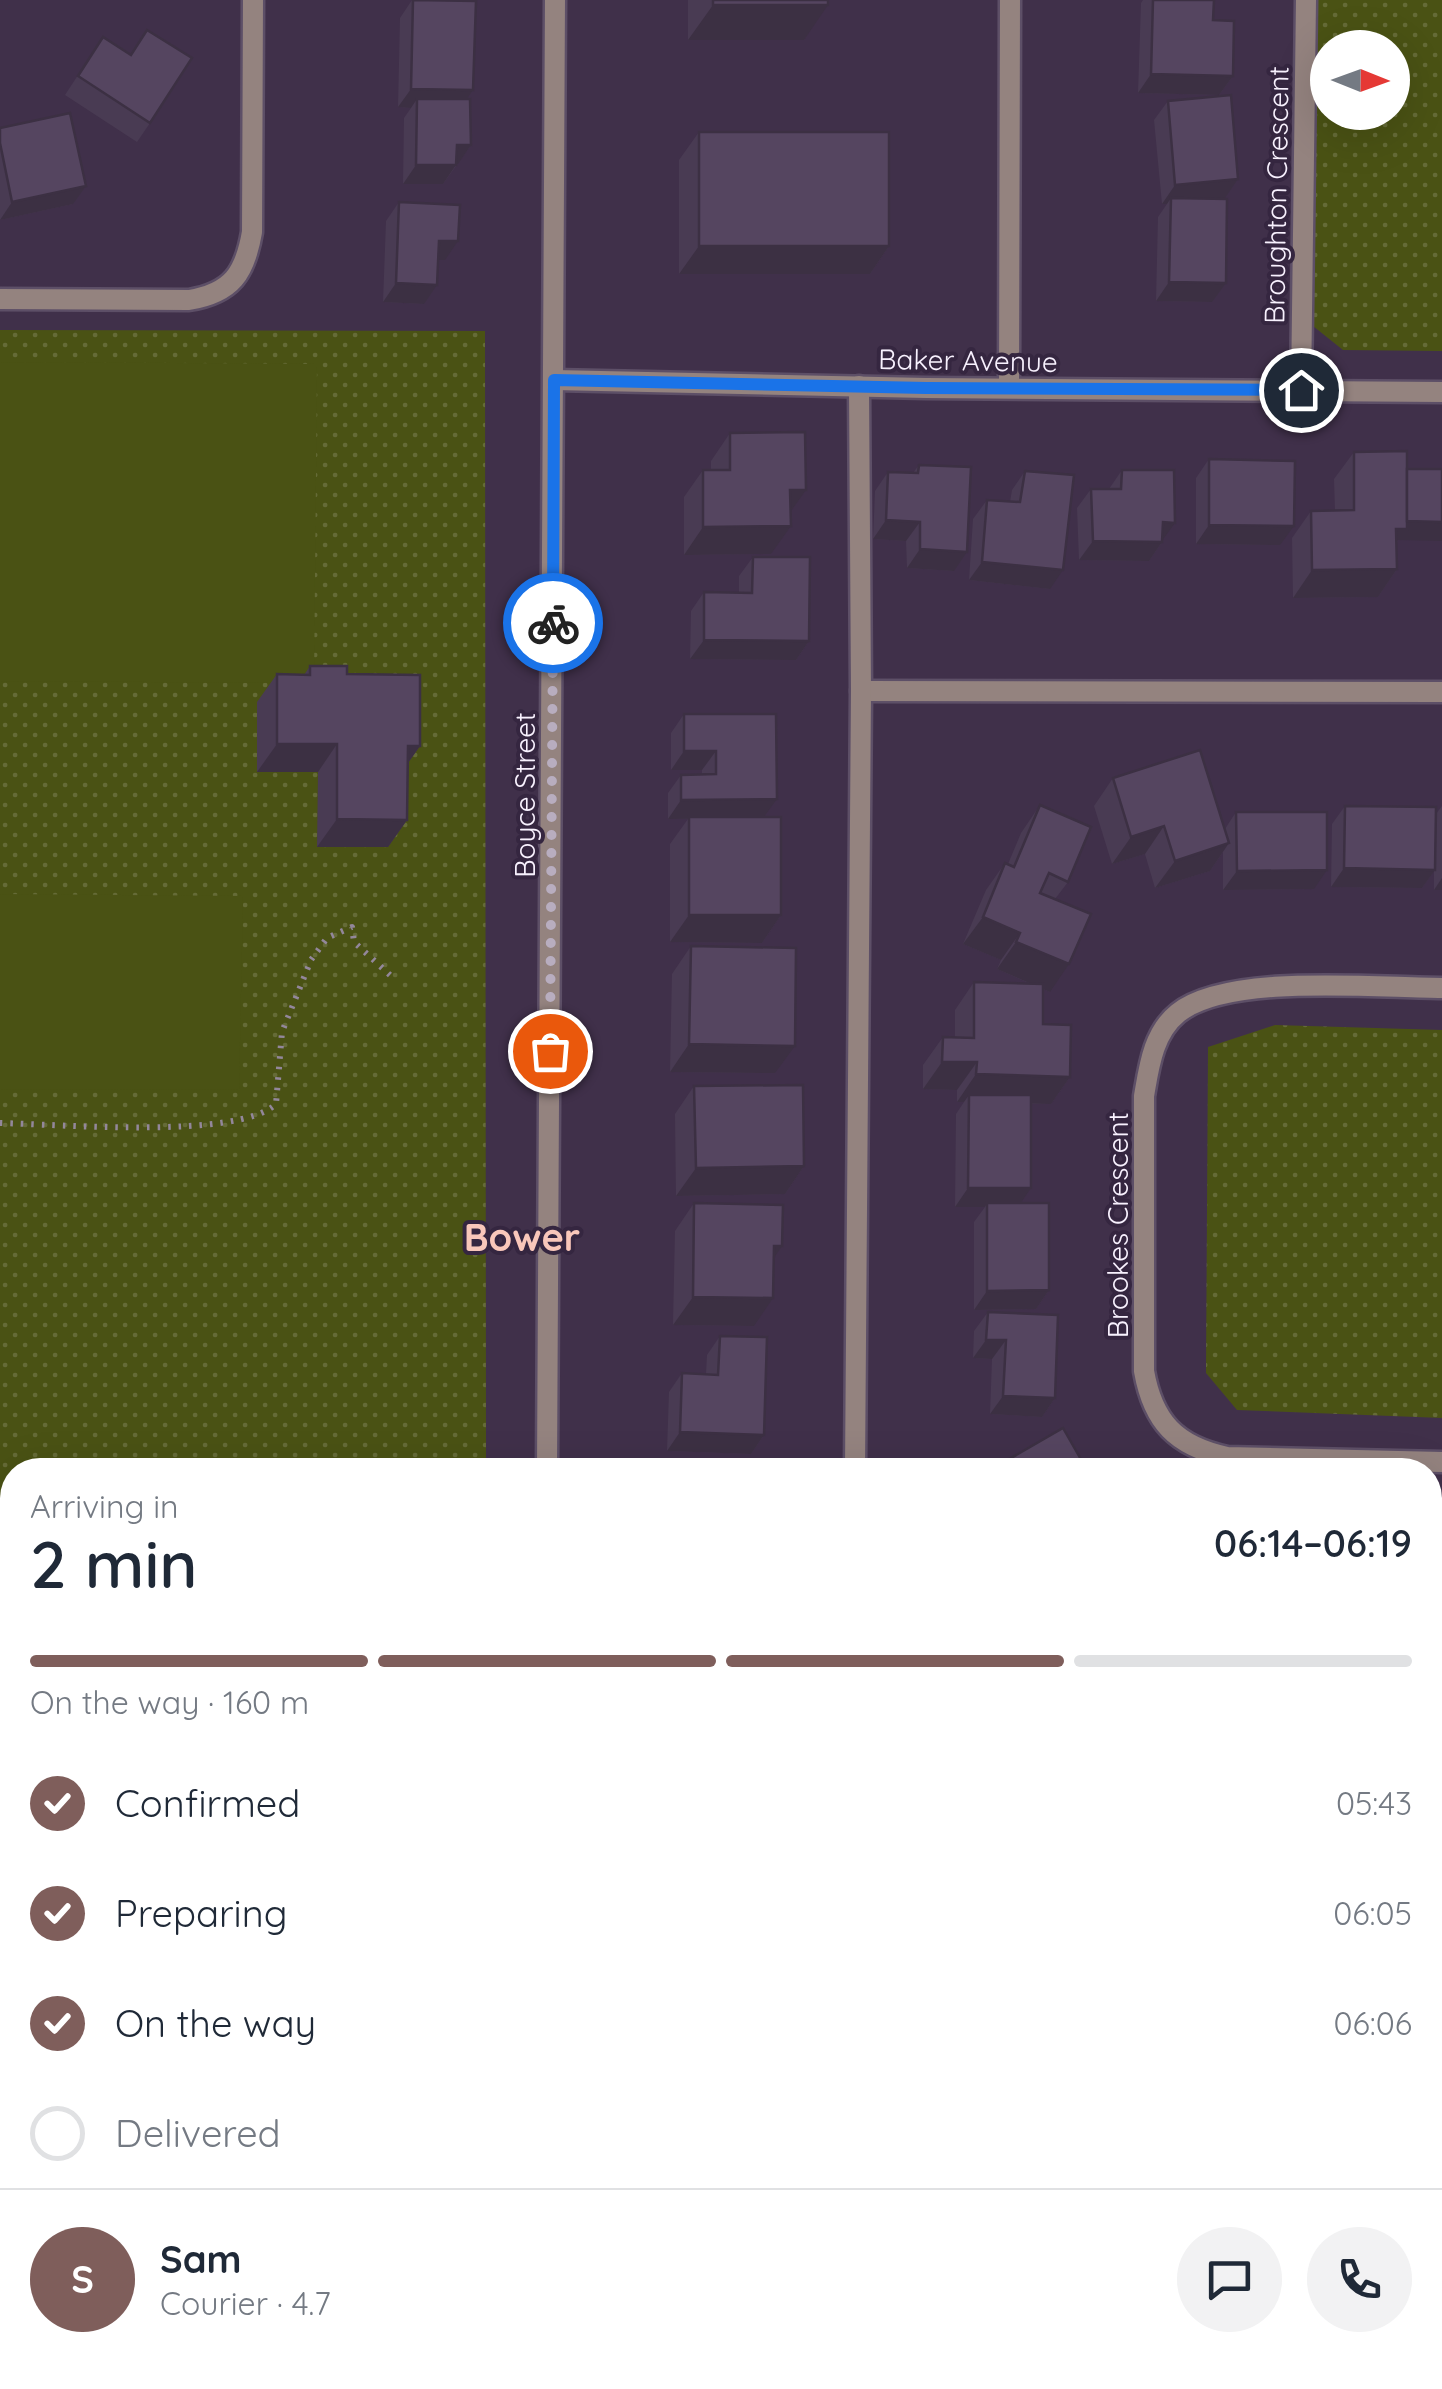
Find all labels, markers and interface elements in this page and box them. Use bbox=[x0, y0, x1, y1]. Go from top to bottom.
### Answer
north arrow bbox=[1310, 30, 1410, 130]
map controls bbox=[1310, 30, 1410, 130]
street label: Broughton Crescent bbox=[1256, 66, 1296, 324]
street label: Baker Avenue bbox=[878, 341, 1058, 379]
pin bbox=[1259, 348, 1344, 433]
icon: home bbox=[1274, 363, 1329, 418]
courier bbox=[503, 573, 603, 673]
icon: bike bbox=[526, 596, 581, 651]
street label: Boyce Street bbox=[507, 712, 542, 878]
pin bbox=[508, 1009, 593, 1094]
icon: bag bbox=[523, 1024, 578, 1079]
street label: Brookes Crescent bbox=[1100, 1112, 1135, 1338]
district label: Bower bbox=[464, 1213, 580, 1261]
text: Arriving in bbox=[30, 1486, 179, 1526]
text: 06:14–06:19 bbox=[1214, 1519, 1412, 1567]
text: 2 min bbox=[30, 1523, 198, 1604]
text: On the way · 160 m bbox=[30, 1682, 309, 1722]
icon: check bbox=[30, 1776, 85, 1831]
text: Confirmed bbox=[115, 1779, 300, 1827]
text: 05:43 bbox=[1336, 1783, 1412, 1823]
icon: check bbox=[30, 1886, 85, 1941]
text: Preparing bbox=[115, 1889, 287, 1937]
text: 06:05 bbox=[1333, 1893, 1412, 1933]
icon: check bbox=[30, 1996, 85, 2051]
text: On the way bbox=[115, 1999, 316, 2047]
text: 06:06 bbox=[1334, 2003, 1412, 2043]
text: Delivered bbox=[115, 2109, 281, 2157]
button: chat bbox=[1177, 2227, 1282, 2332]
button: phone bbox=[1307, 2227, 1412, 2332]
text: Sam bbox=[160, 2235, 242, 2283]
text: S bbox=[71, 2255, 94, 2303]
text: Courier · 4.7 bbox=[160, 2283, 331, 2323]

